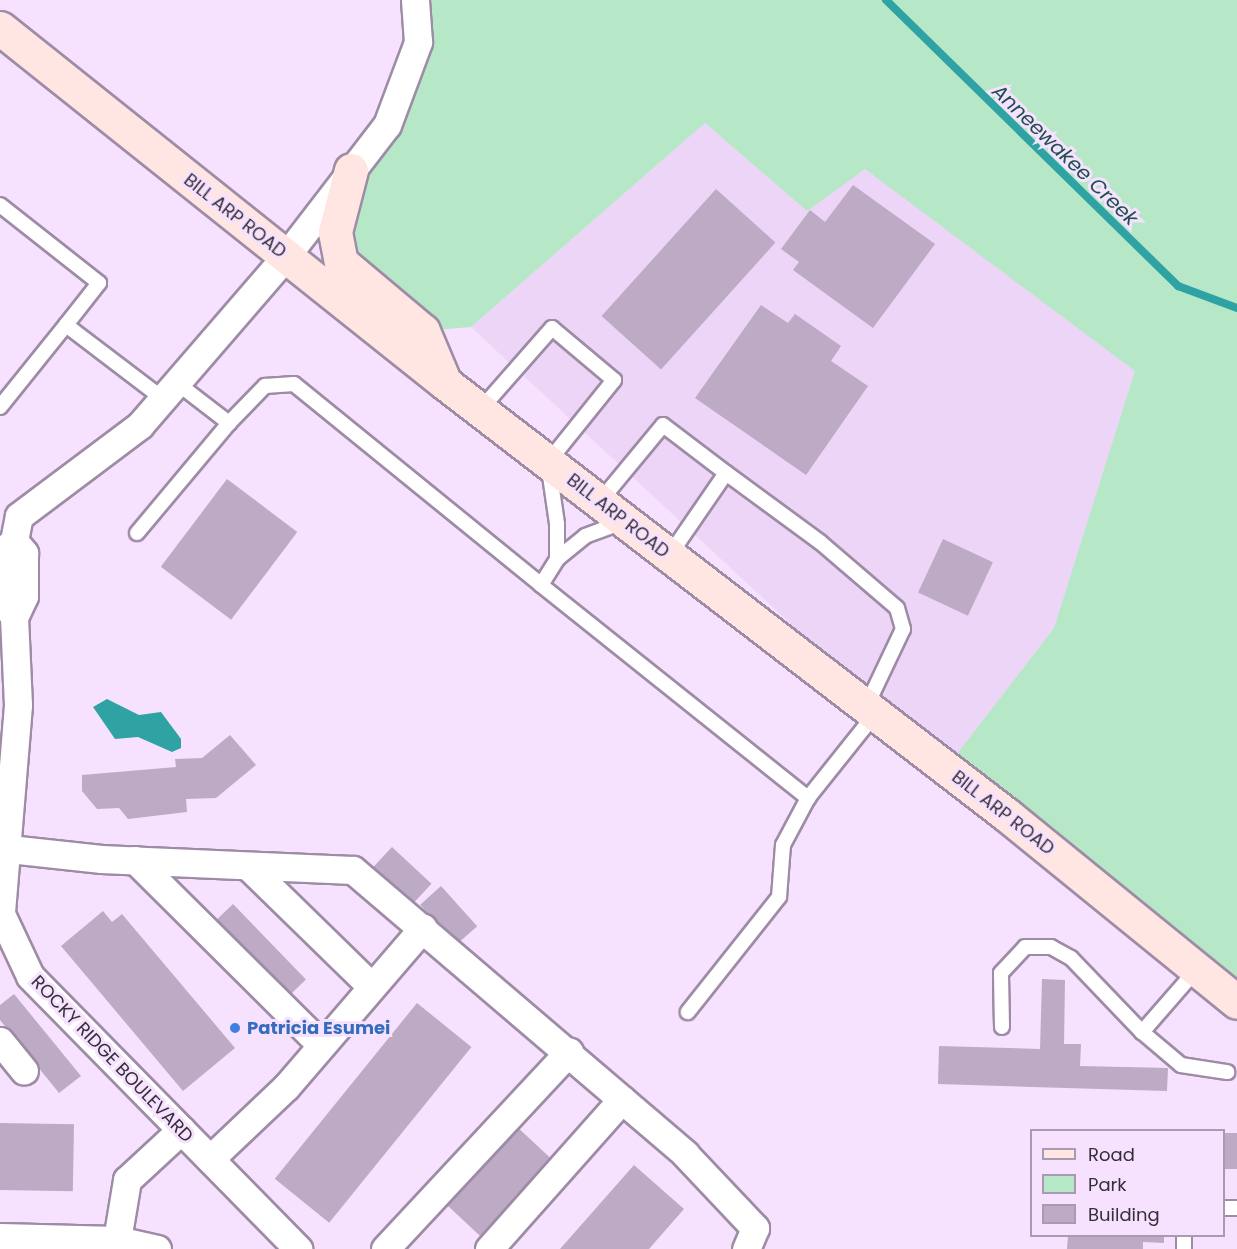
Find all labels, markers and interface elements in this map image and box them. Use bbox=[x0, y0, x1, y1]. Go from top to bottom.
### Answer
water label: Anneewakee Creek bbox=[987, 79, 1143, 231]
street label: BILL ARP ROAD bbox=[179, 169, 291, 263]
street label: BILL ARP ROAD bbox=[562, 469, 674, 563]
street label: BILL ARP ROAD bbox=[947, 766, 1059, 860]
street label: ROCKY RIDGE BOULEVARD bbox=[27, 971, 197, 1147]
place label: Patricia Esumei bbox=[247, 1017, 390, 1039]
marker: Patricia Esumei bbox=[228, 1021, 242, 1035]
legend bbox=[1030, 1129, 1225, 1237]
text: Road bbox=[1088, 1142, 1135, 1167]
text: Park bbox=[1088, 1172, 1127, 1197]
text: Building bbox=[1088, 1202, 1160, 1227]

